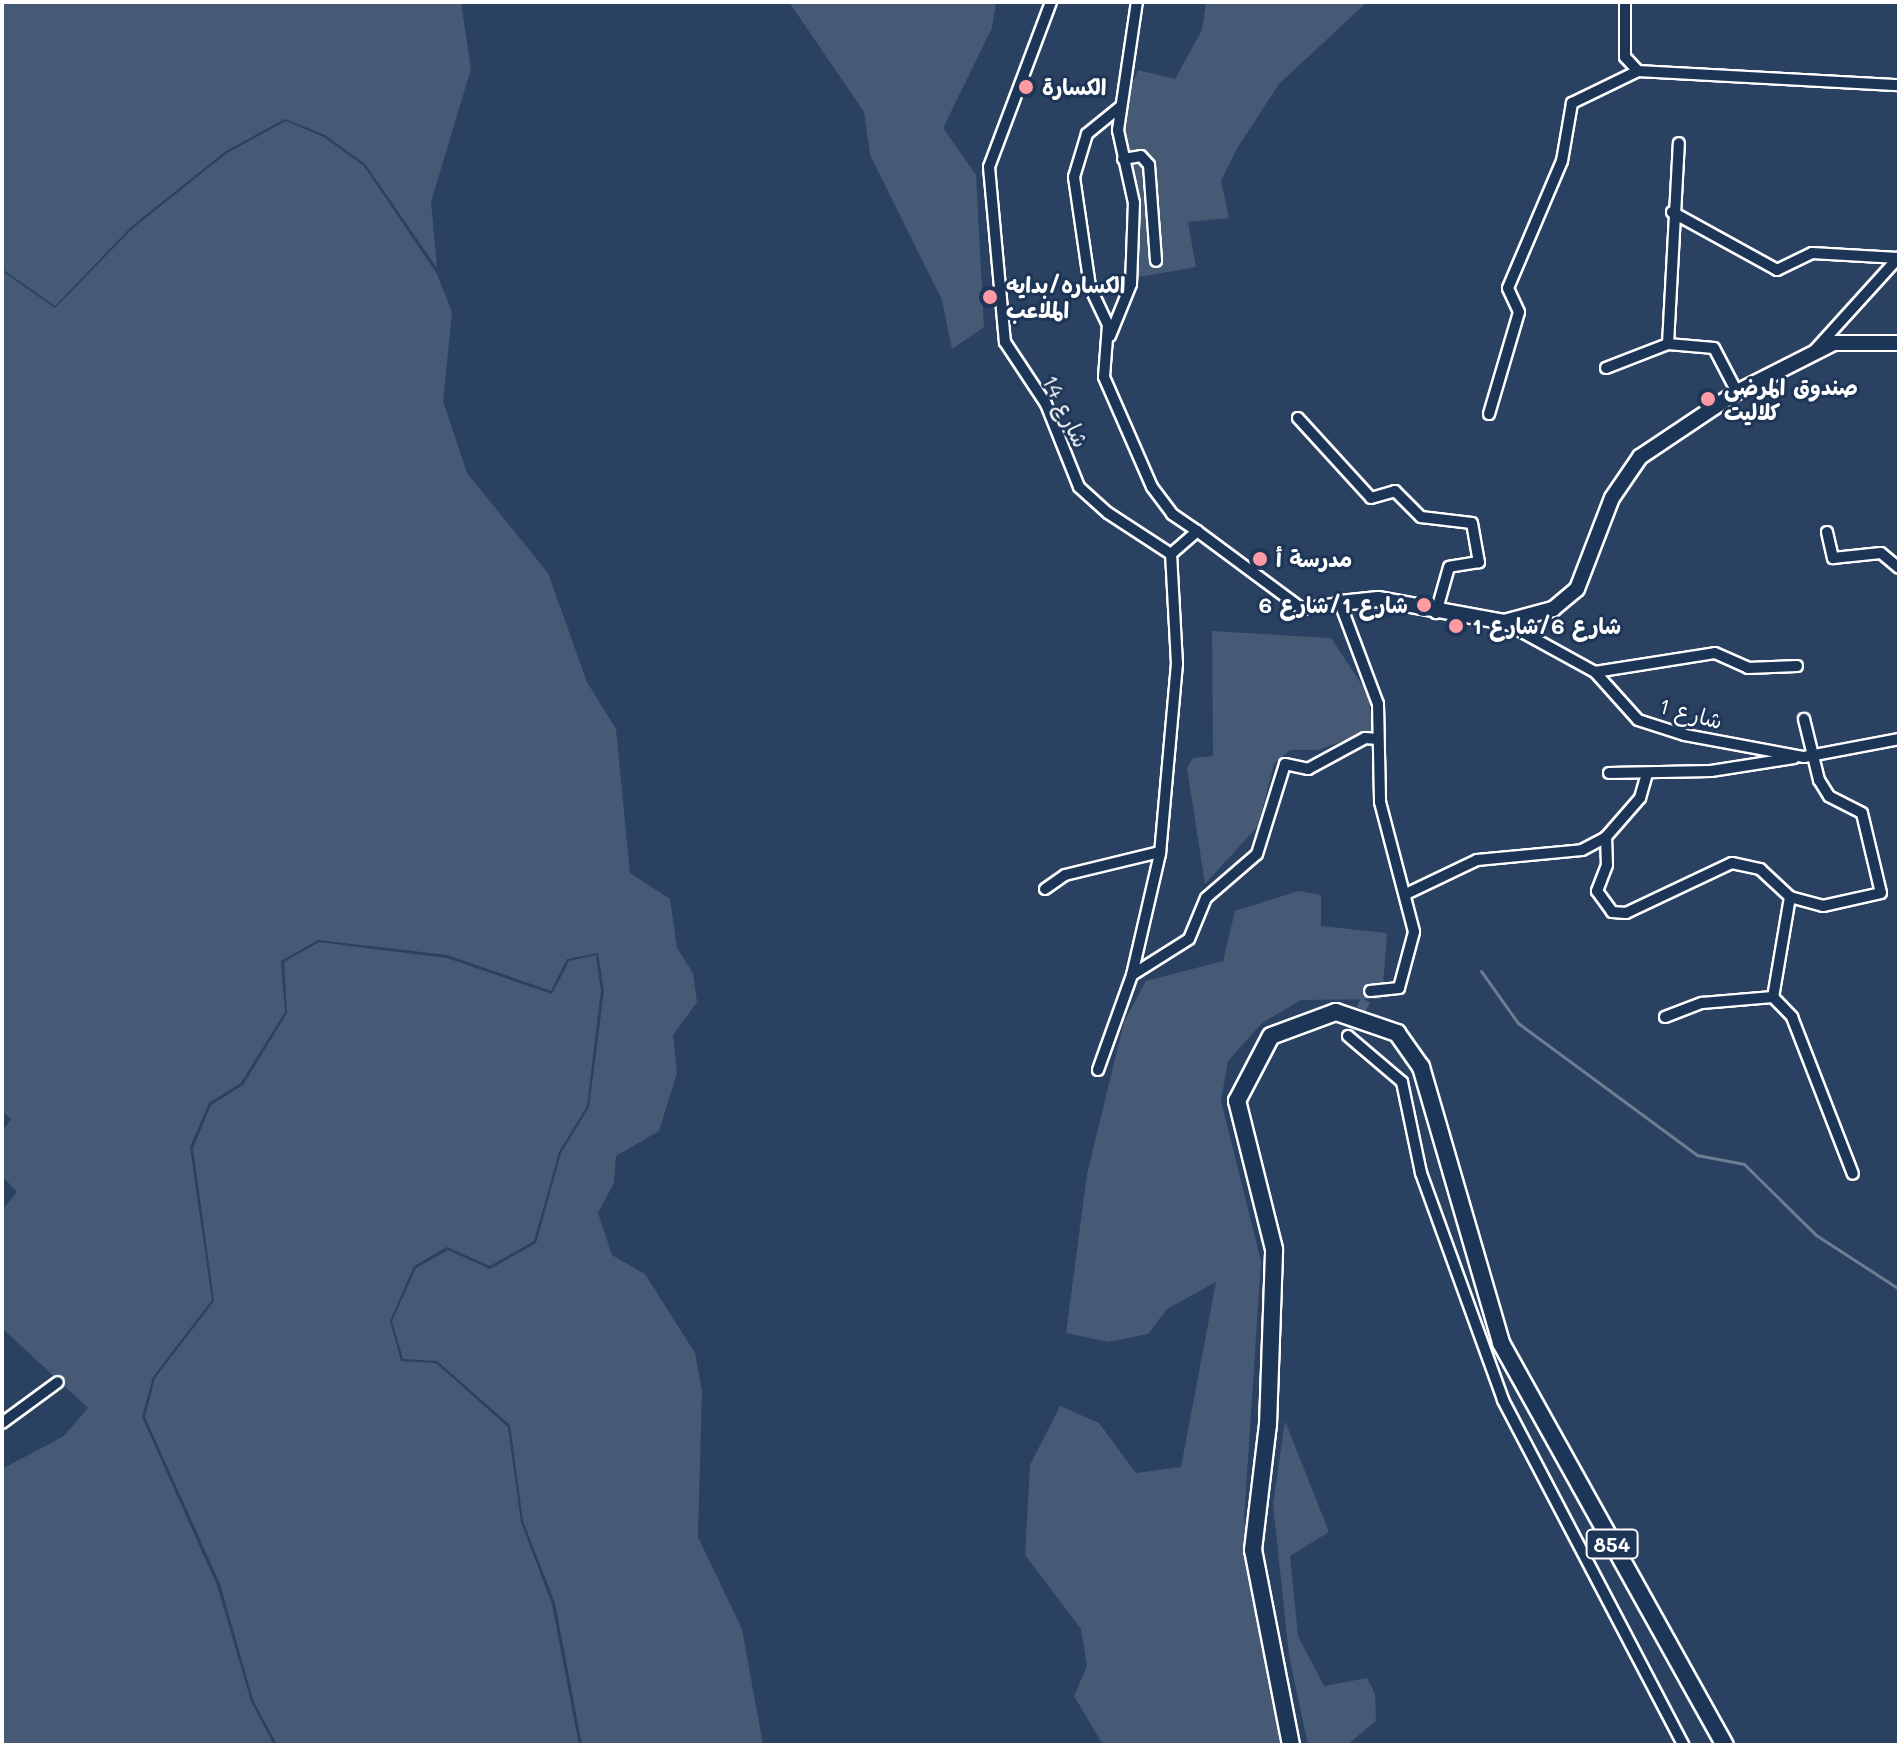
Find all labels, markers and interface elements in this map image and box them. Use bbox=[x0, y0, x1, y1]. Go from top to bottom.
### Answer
place label: الكسارة bbox=[1042, 74, 1106, 100]
marker: الكسارة bbox=[1017, 78, 1035, 96]
place label: الكساره/بدايه الملاعب bbox=[1006, 271, 1125, 322]
marker: الكساره/بدايه الملاعب bbox=[981, 288, 999, 306]
street label: شارع 14 bbox=[1037, 370, 1095, 452]
place label: صندوق المرضى كلاليت bbox=[1724, 373, 1858, 424]
marker: صندوق المرضى كلاليت bbox=[1699, 390, 1717, 408]
place label: مدرسة أ bbox=[1276, 546, 1352, 572]
marker: مدرسة أ bbox=[1251, 550, 1269, 568]
place label: شارع 1/شارع 6 bbox=[1259, 592, 1408, 618]
marker: شارع 1/شارع 6 bbox=[1415, 596, 1433, 614]
place label: شارع 6/شارع 1 bbox=[1472, 613, 1621, 639]
marker: شارع 6/شارع 1 bbox=[1447, 617, 1465, 635]
street label: شارع 1 bbox=[1656, 692, 1726, 734]
road number: 854 bbox=[1584, 1528, 1640, 1560]

